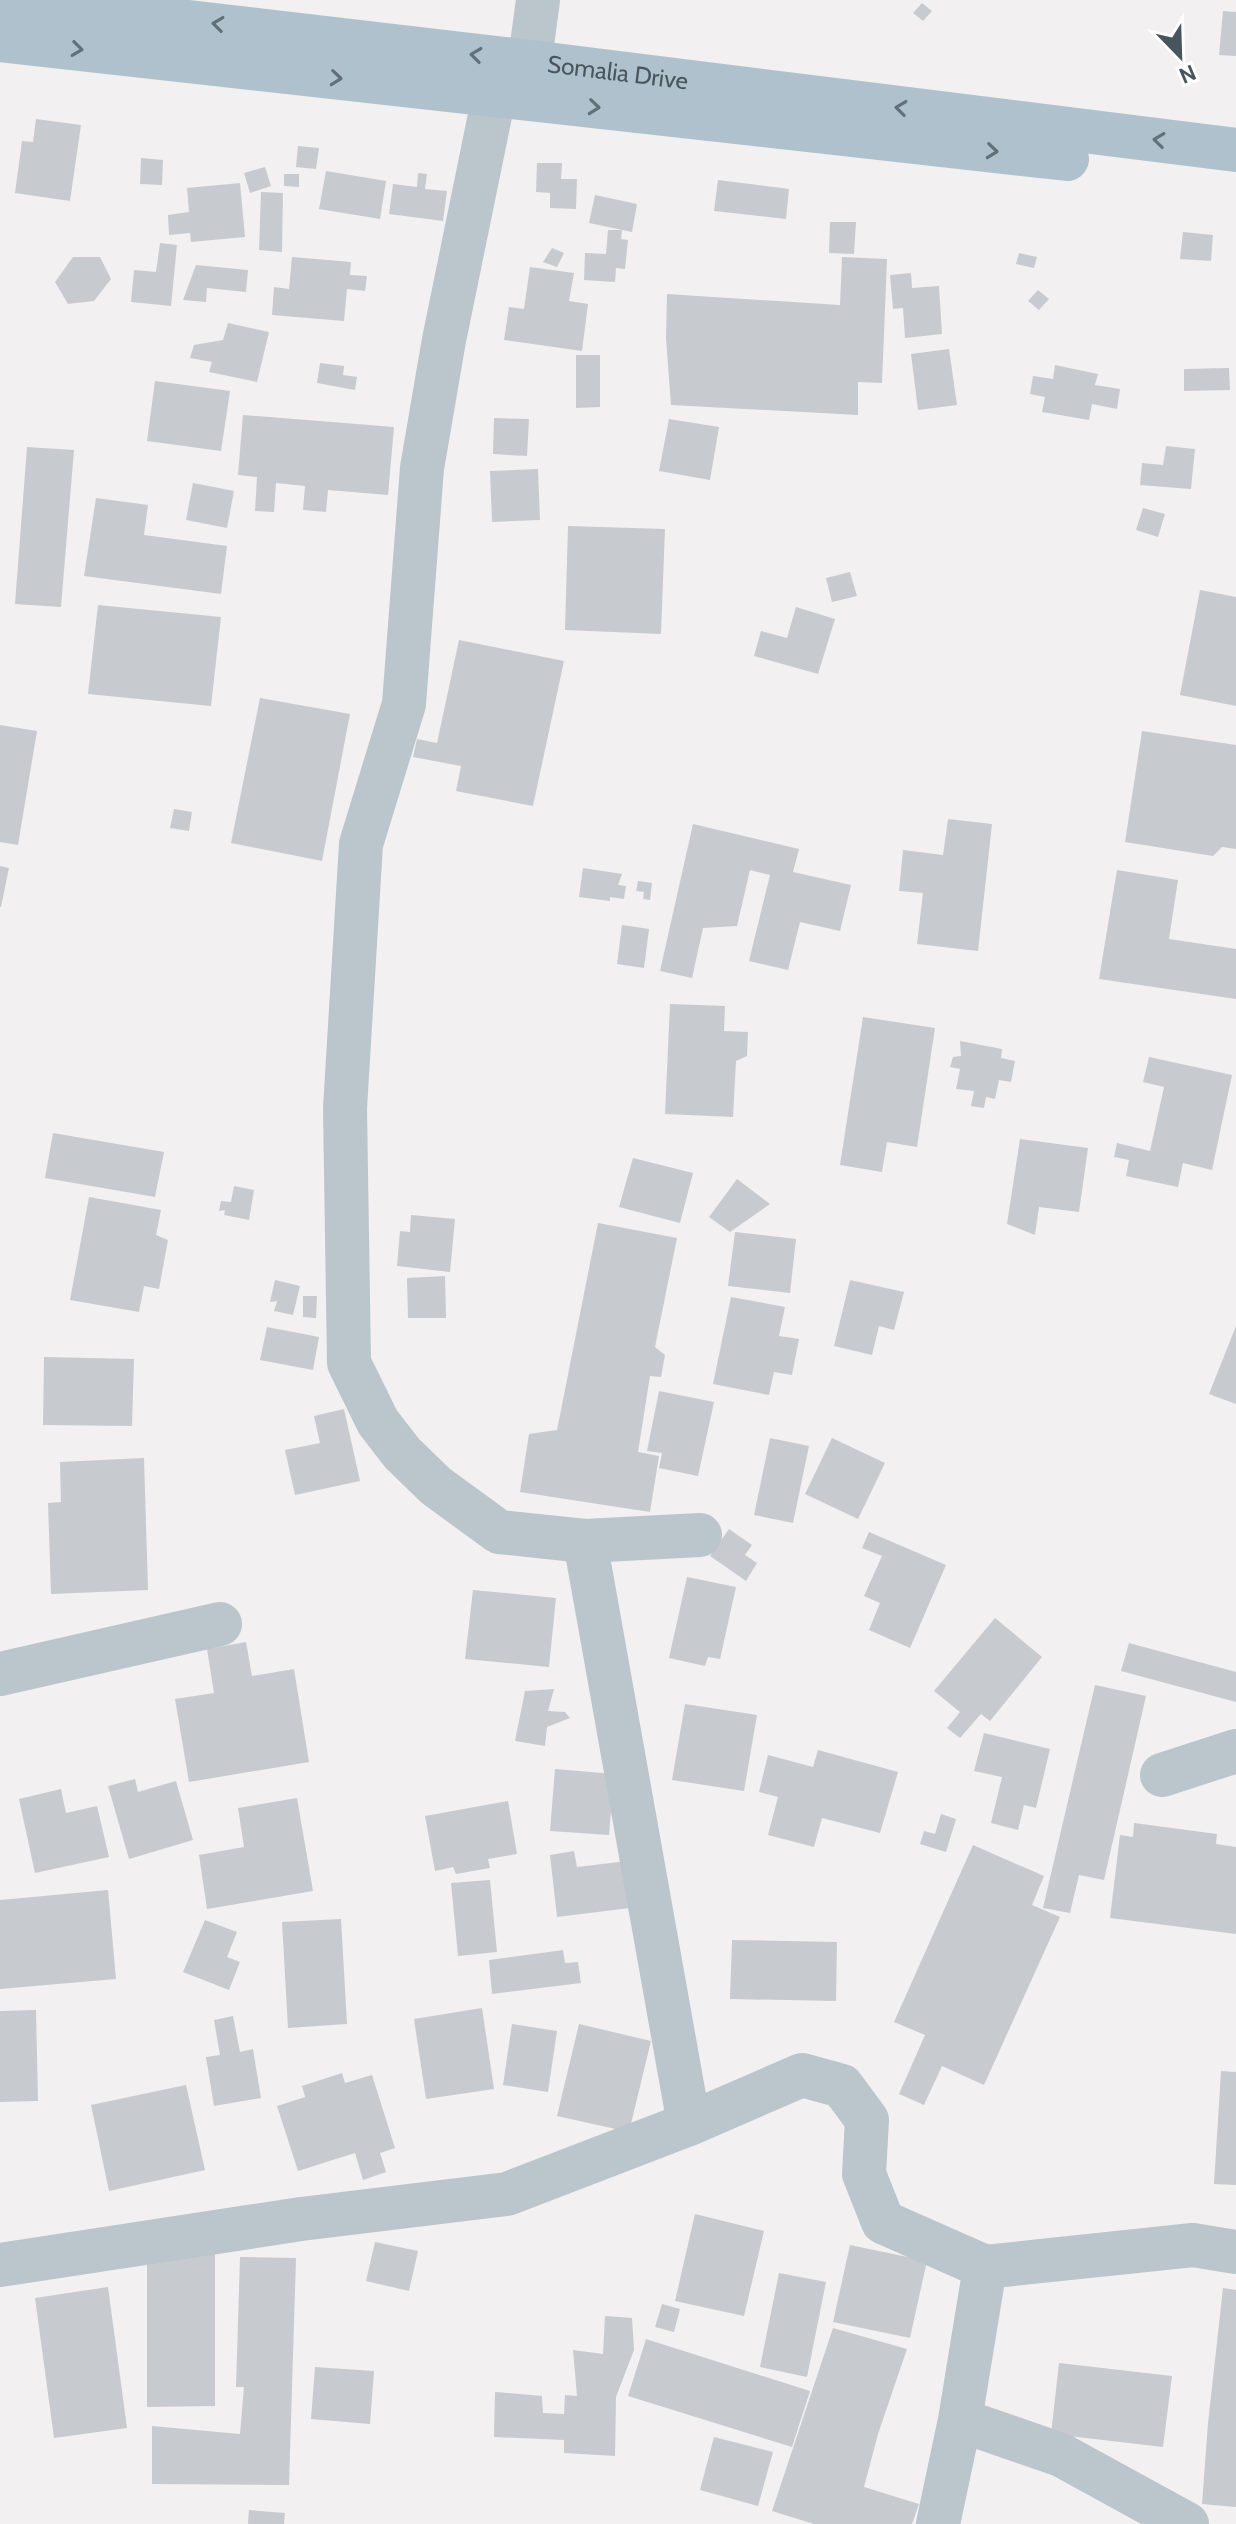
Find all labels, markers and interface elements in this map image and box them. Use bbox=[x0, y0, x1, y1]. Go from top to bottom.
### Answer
one-way arrow bbox=[211, 16, 225, 33]
north arrow bbox=[1140, 16, 1220, 96]
one-way arrow bbox=[71, 41, 84, 58]
one-way arrow bbox=[469, 47, 483, 64]
street label: Somalia Drive bbox=[546, 49, 690, 95]
text: N bbox=[1175, 58, 1200, 89]
one-way arrow bbox=[330, 70, 343, 87]
one-way arrow bbox=[588, 99, 601, 116]
one-way arrow bbox=[894, 100, 907, 117]
one-way arrow bbox=[1152, 132, 1165, 149]
one-way arrow bbox=[986, 142, 999, 159]

